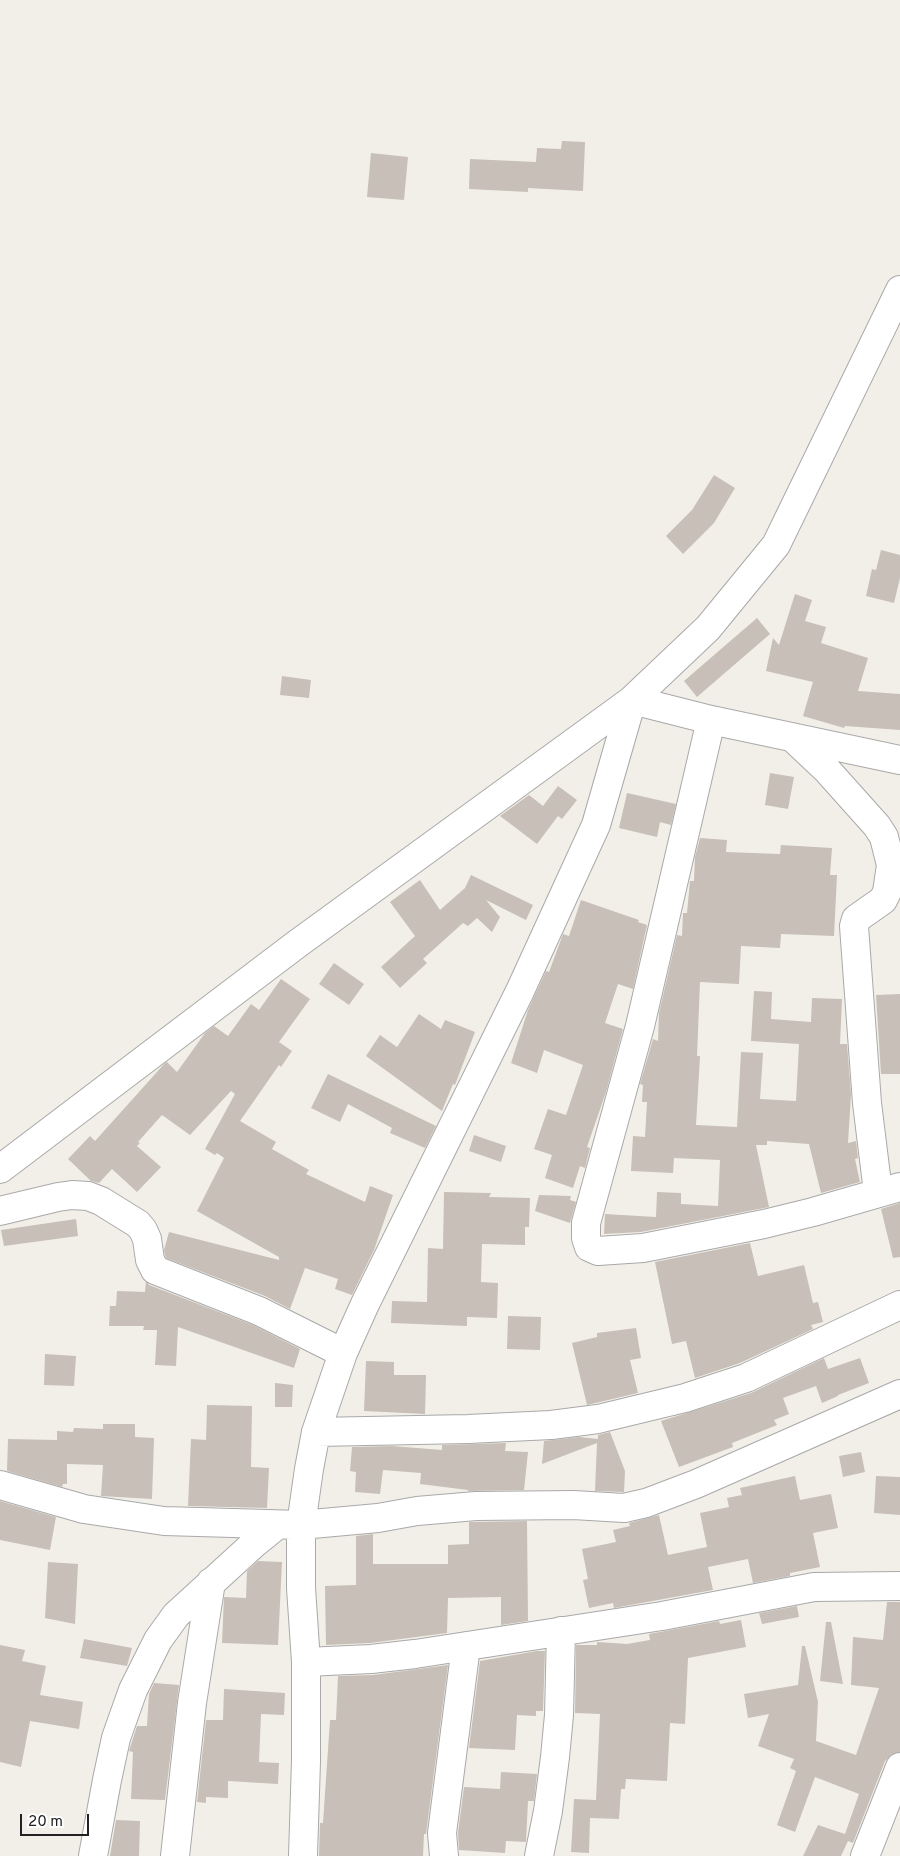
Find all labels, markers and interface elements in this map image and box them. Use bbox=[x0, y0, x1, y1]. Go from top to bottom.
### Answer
scale bar bbox=[22, 1804, 91, 1836]
text: 20 m bbox=[28, 1813, 63, 1832]

